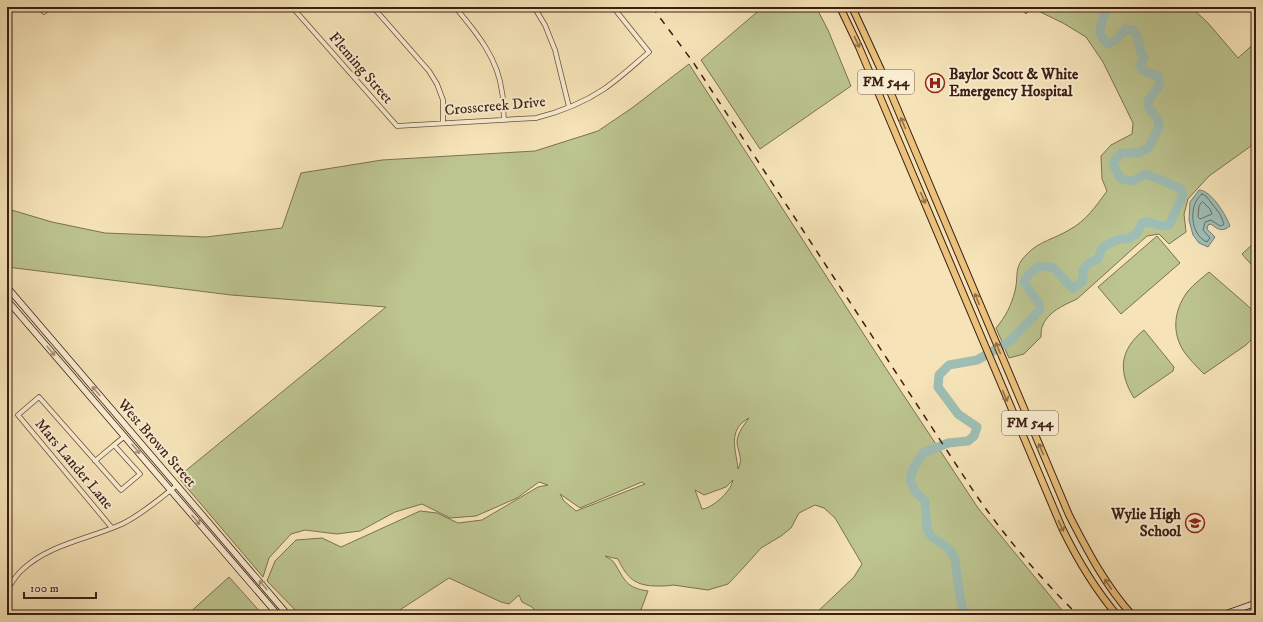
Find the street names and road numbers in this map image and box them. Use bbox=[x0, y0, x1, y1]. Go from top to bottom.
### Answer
street label: Fleming Street bbox=[325, 28, 397, 108]
road number: FM 544 bbox=[858, 70, 914, 94]
street label: Crosscreek Drive bbox=[444, 92, 546, 120]
street label: West Brown Street bbox=[113, 394, 201, 491]
road number: FM 544 bbox=[1002, 411, 1058, 435]
street label: Mars Lander Lane bbox=[31, 415, 117, 513]

